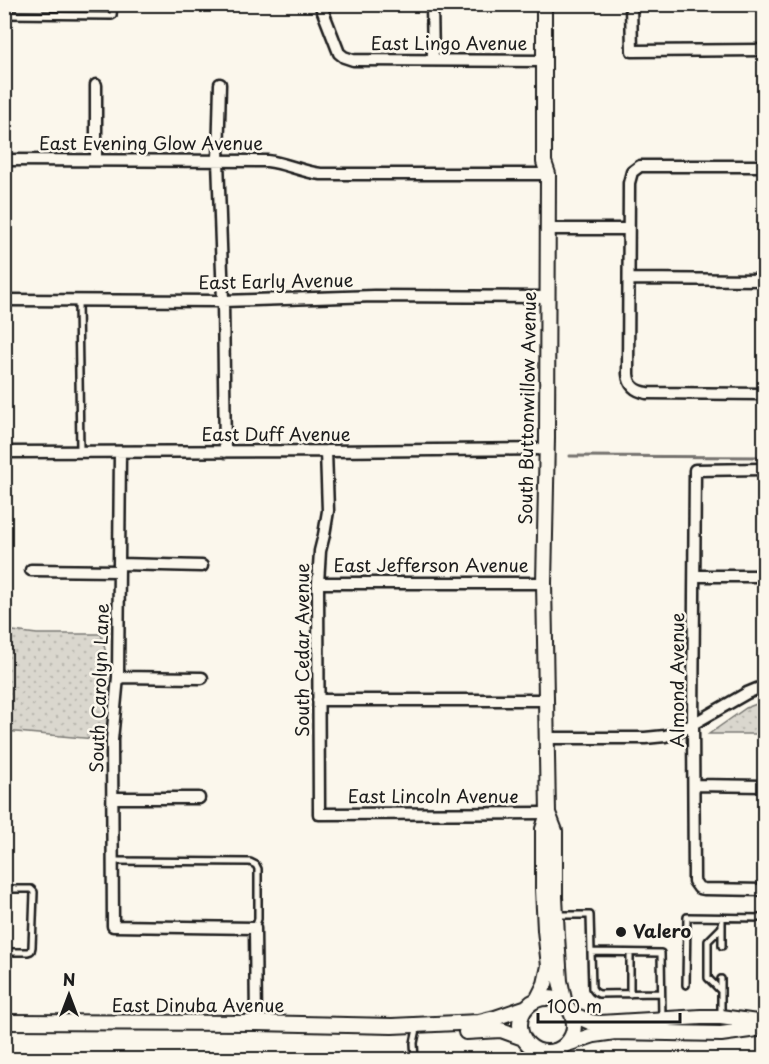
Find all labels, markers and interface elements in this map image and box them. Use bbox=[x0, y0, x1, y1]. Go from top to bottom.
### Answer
street label: East Lingo Avenue bbox=[371, 29, 528, 56]
street label: East Evening Glow Avenue bbox=[39, 129, 263, 156]
street label: East Early Avenue bbox=[198, 266, 354, 295]
street label: South Buttonwillow Avenue bbox=[511, 291, 542, 525]
street label: East Duff Avenue bbox=[201, 420, 351, 447]
street label: East Jefferson Avenue bbox=[334, 551, 529, 578]
street label: South Cedar Avenue bbox=[288, 563, 315, 737]
street label: South Carolyn Lane bbox=[82, 603, 115, 773]
street label: Almond Avenue bbox=[663, 612, 690, 748]
street label: East Lincoln Avenue bbox=[348, 782, 518, 809]
place label: Valero bbox=[633, 917, 692, 944]
marker: Valero bbox=[614, 925, 628, 939]
north arrow bbox=[39, 965, 99, 1025]
text: N bbox=[63, 967, 75, 991]
scale bar bbox=[538, 986, 680, 1024]
street label: East Dinuba Avenue bbox=[112, 991, 284, 1018]
text: 100 m bbox=[547, 992, 602, 1019]

